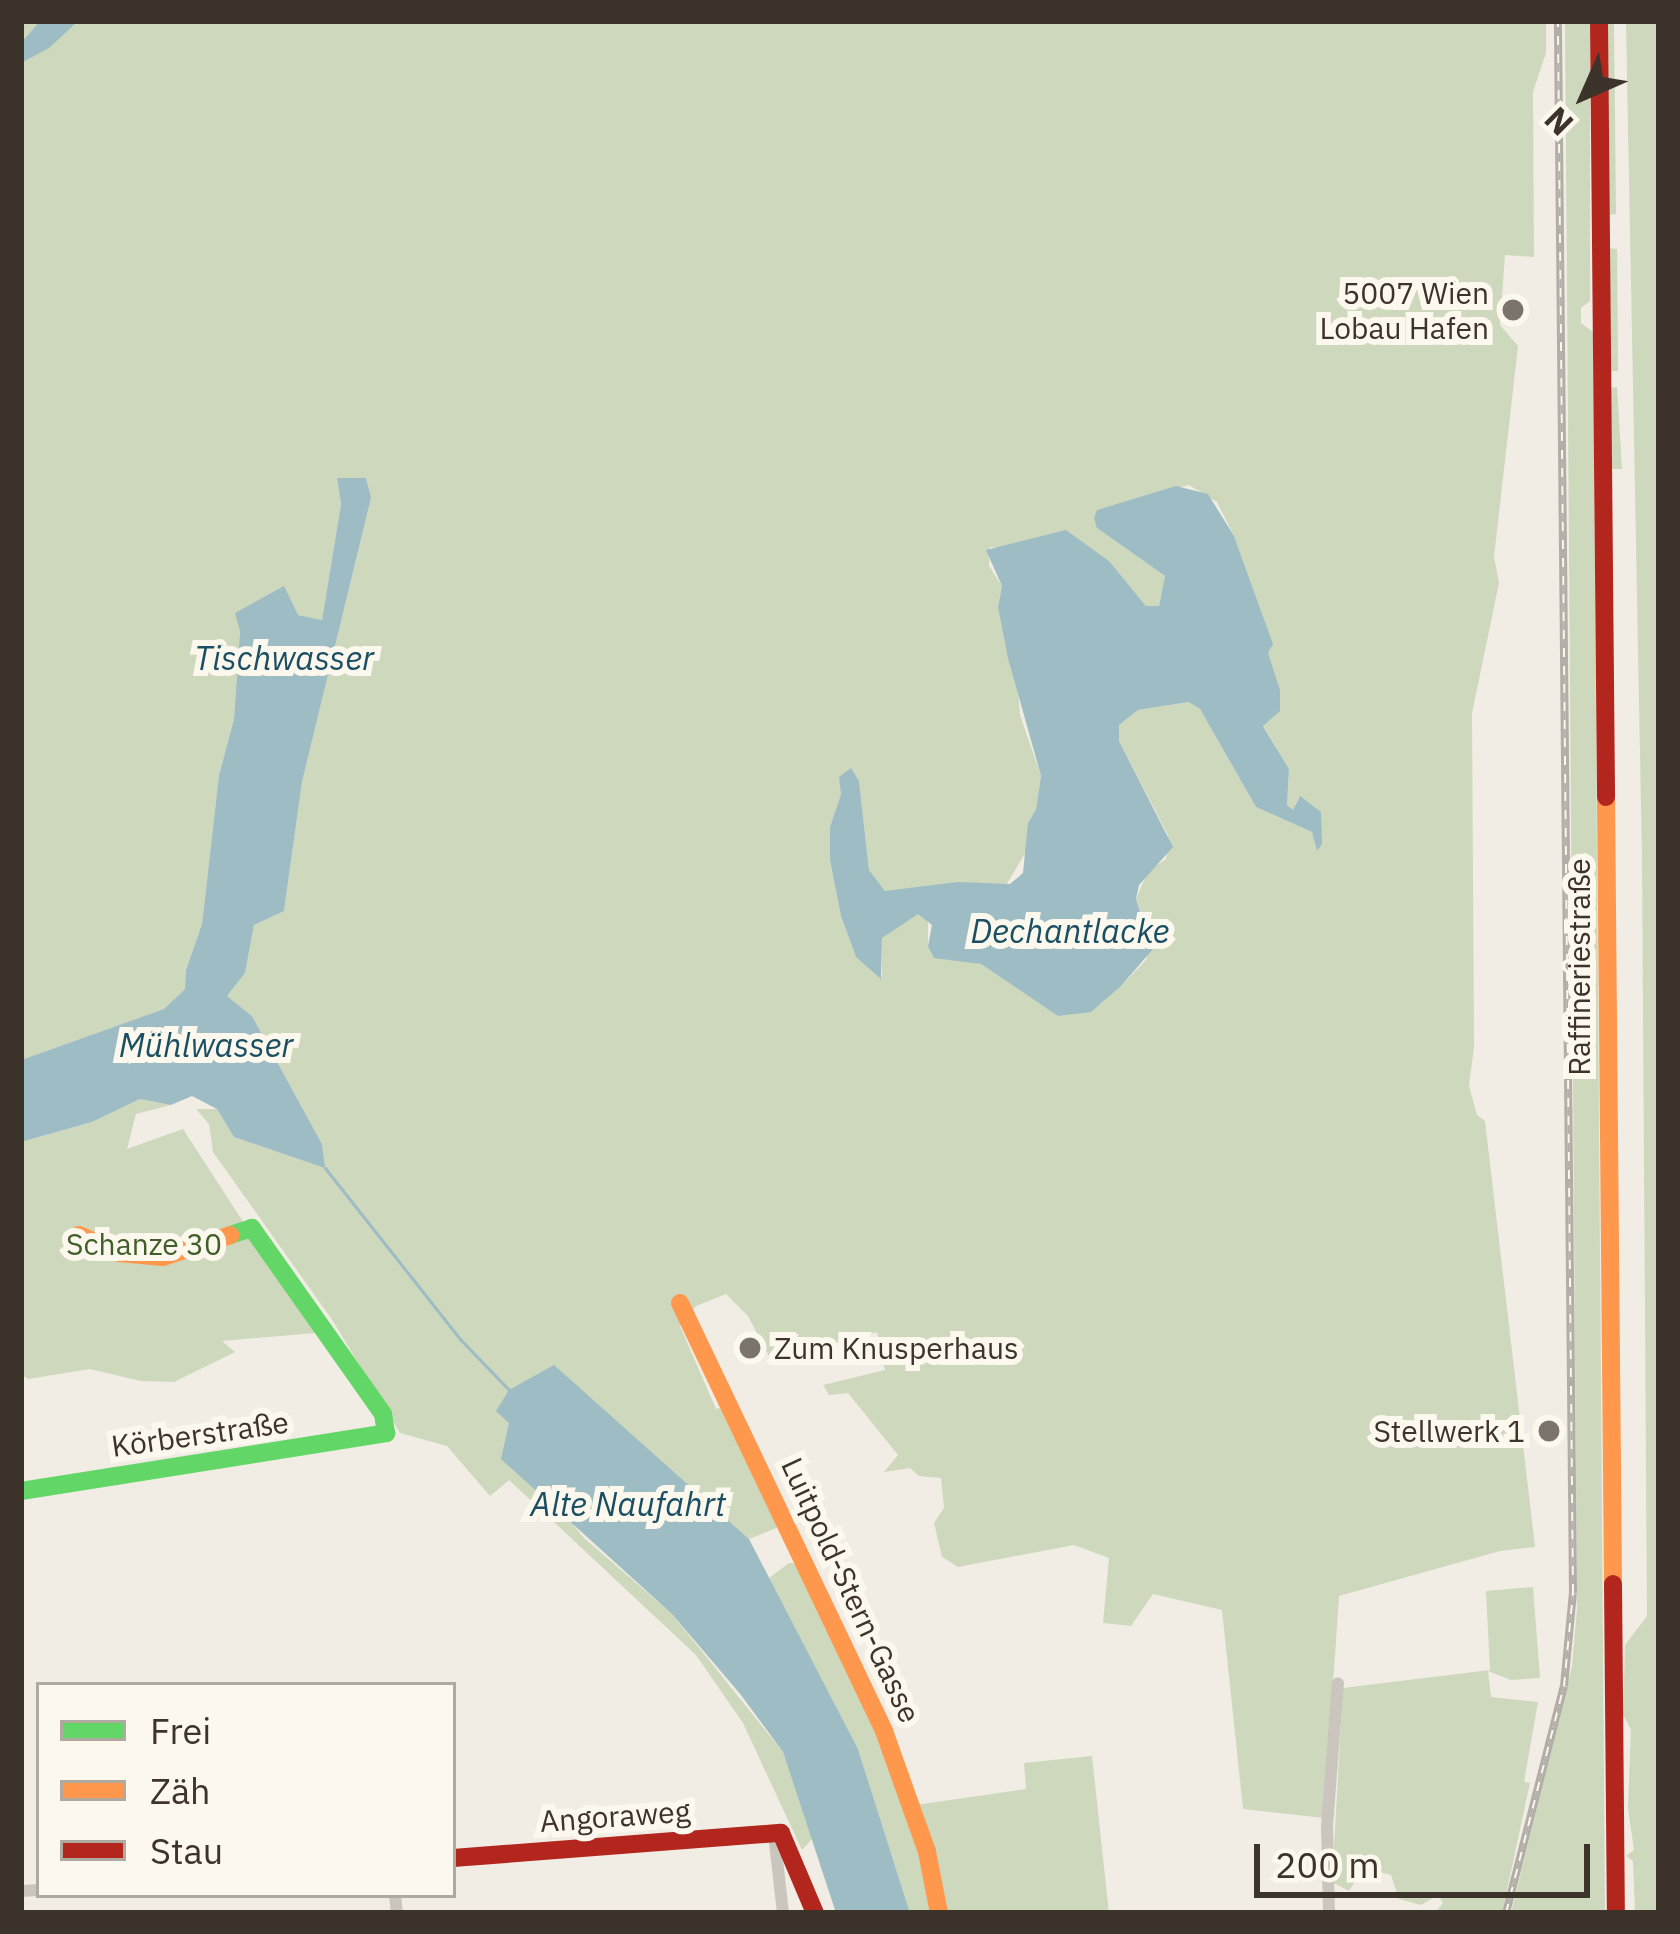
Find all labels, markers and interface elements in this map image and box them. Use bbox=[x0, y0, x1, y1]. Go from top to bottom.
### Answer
north arrow bbox=[1524, 36, 1644, 156]
text: N bbox=[1535, 98, 1582, 145]
place label: 5007 Wien Lobau Hafen bbox=[1320, 275, 1489, 346]
marker: 5007 Wien Lobau Hafen bbox=[1500, 297, 1526, 323]
water label: Tischwasser bbox=[194, 638, 374, 678]
street label: Raffineriestraße bbox=[1561, 858, 1597, 1076]
water label: Dechantlacke bbox=[971, 911, 1169, 951]
water label: Mühlwasser bbox=[119, 1025, 293, 1065]
park label: Schanze 30 bbox=[66, 1226, 222, 1262]
place label: Zum Knusperhaus bbox=[774, 1330, 1019, 1366]
marker: Zum Knusperhaus bbox=[737, 1335, 763, 1361]
street label: Körberstraße bbox=[109, 1404, 291, 1464]
place label: Stellwerk 1 bbox=[1373, 1413, 1525, 1449]
marker: Stellwerk 1 bbox=[1536, 1418, 1562, 1444]
street label: Luitpold-Stern-Gasse bbox=[774, 1452, 928, 1728]
water label: Alte Naufahrt bbox=[530, 1484, 726, 1524]
legend bbox=[36, 1682, 456, 1898]
text: Frei bbox=[150, 1707, 211, 1754]
text: Zäh bbox=[150, 1767, 211, 1814]
street label: Angoraweg bbox=[539, 1793, 691, 1839]
scale bar bbox=[1260, 1820, 1596, 1894]
text: Stau bbox=[150, 1827, 223, 1874]
text: 200 m bbox=[1275, 1841, 1380, 1888]

